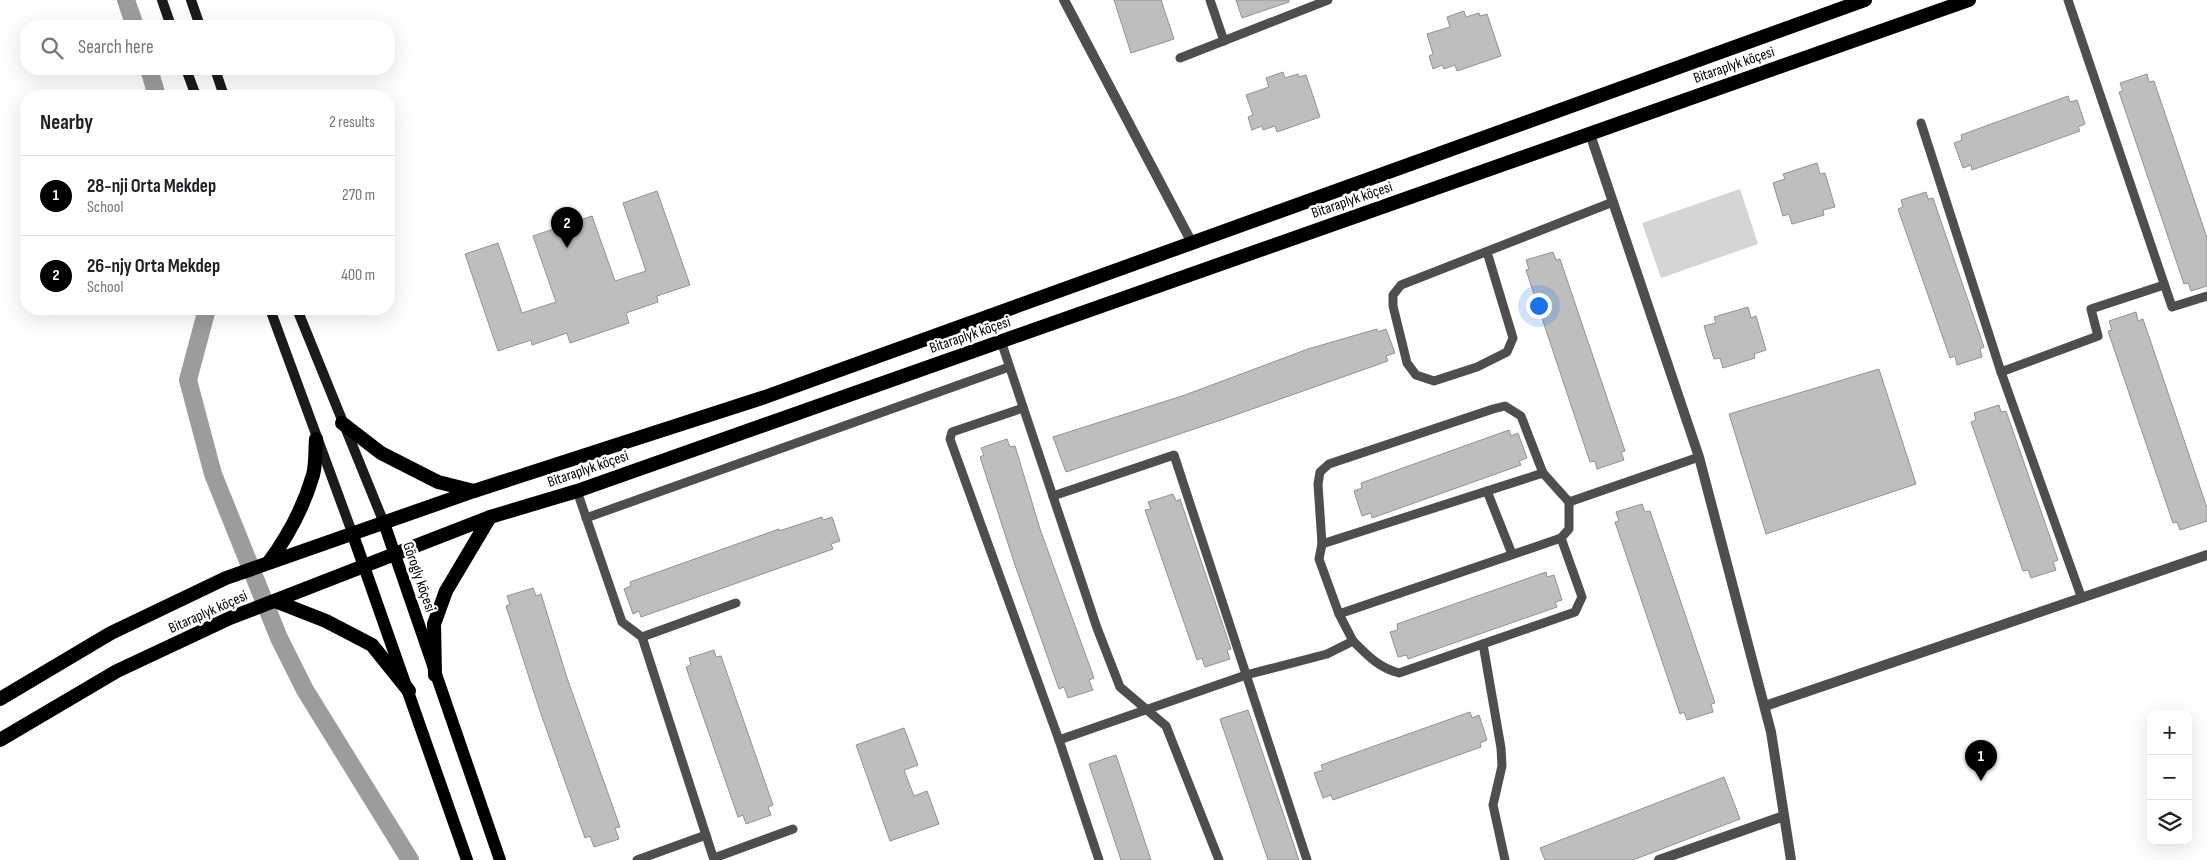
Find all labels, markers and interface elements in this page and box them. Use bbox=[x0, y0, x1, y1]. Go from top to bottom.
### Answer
search box bbox=[20, 20, 395, 75]
icon: search bbox=[38, 34, 66, 62]
text: Search here bbox=[78, 36, 154, 59]
street label: Bitaraplyk köçesi bbox=[1691, 42, 1777, 88]
text: Nearby bbox=[40, 110, 93, 135]
text: 2 results bbox=[329, 113, 375, 132]
text: 28-nji Orta Mekdep bbox=[87, 175, 216, 198]
street label: Bitaraplyk köçesi bbox=[1309, 177, 1395, 223]
text: 1 bbox=[53, 186, 59, 205]
text: 270 m bbox=[342, 186, 375, 205]
text: School bbox=[87, 198, 123, 217]
pin: 2 bbox=[551, 207, 583, 248]
text: 26-njy Orta Mekdep bbox=[87, 255, 220, 278]
text: 2 bbox=[52, 266, 60, 285]
text: 400 m bbox=[341, 266, 375, 285]
text: School bbox=[87, 278, 123, 297]
your location bbox=[1526, 293, 1552, 319]
street label: Bitaraplyk köçesi bbox=[927, 312, 1013, 358]
street label: Bitaraplyk köçesi bbox=[545, 446, 631, 492]
street label: Görogly köçesi bbox=[398, 539, 440, 615]
street label: Bitaraplyk köçesi bbox=[166, 586, 251, 638]
map controls bbox=[2147, 710, 2192, 845]
button: + bbox=[2147, 710, 2192, 755]
pin: 1 bbox=[1965, 740, 1997, 781]
button: − bbox=[2147, 755, 2192, 800]
button: layers bbox=[2147, 800, 2192, 845]

